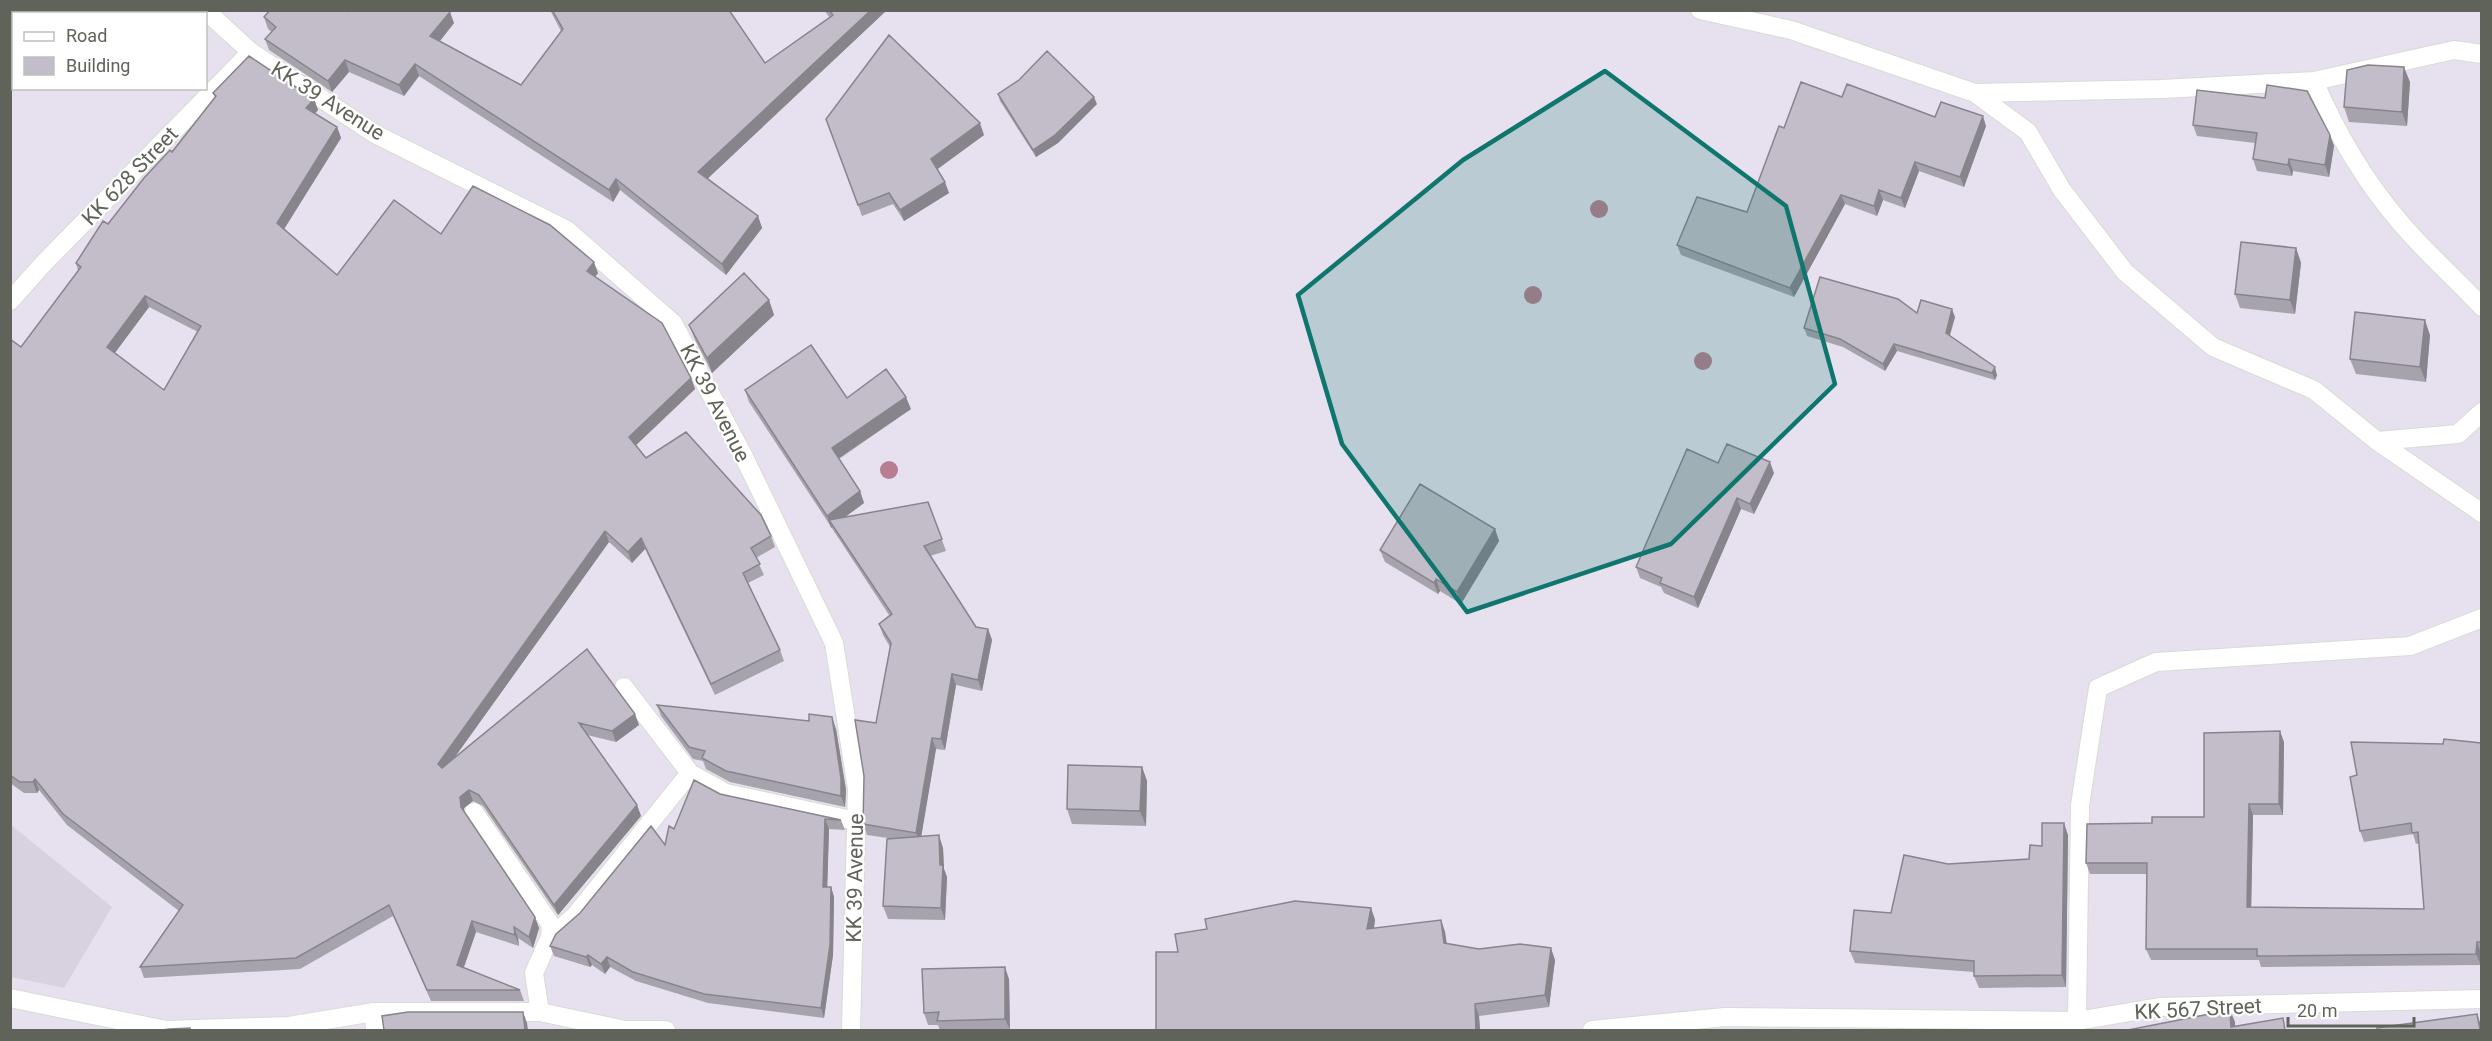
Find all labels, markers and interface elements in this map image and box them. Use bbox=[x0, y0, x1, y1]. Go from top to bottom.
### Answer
legend bbox=[12, 12, 207, 90]
text: Road bbox=[66, 25, 107, 46]
text: Building bbox=[66, 55, 130, 76]
street label: KK 39 Avenue bbox=[267, 57, 389, 145]
street label: KK 628 Street bbox=[77, 122, 183, 230]
street label: KK 39 Avenue bbox=[675, 340, 755, 466]
street label: KK 39 Avenue bbox=[842, 813, 868, 943]
scale bar bbox=[2288, 990, 2414, 1028]
street label: KK 567 Street bbox=[2134, 994, 2262, 1024]
text: 20 m bbox=[2297, 1000, 2337, 1021]

